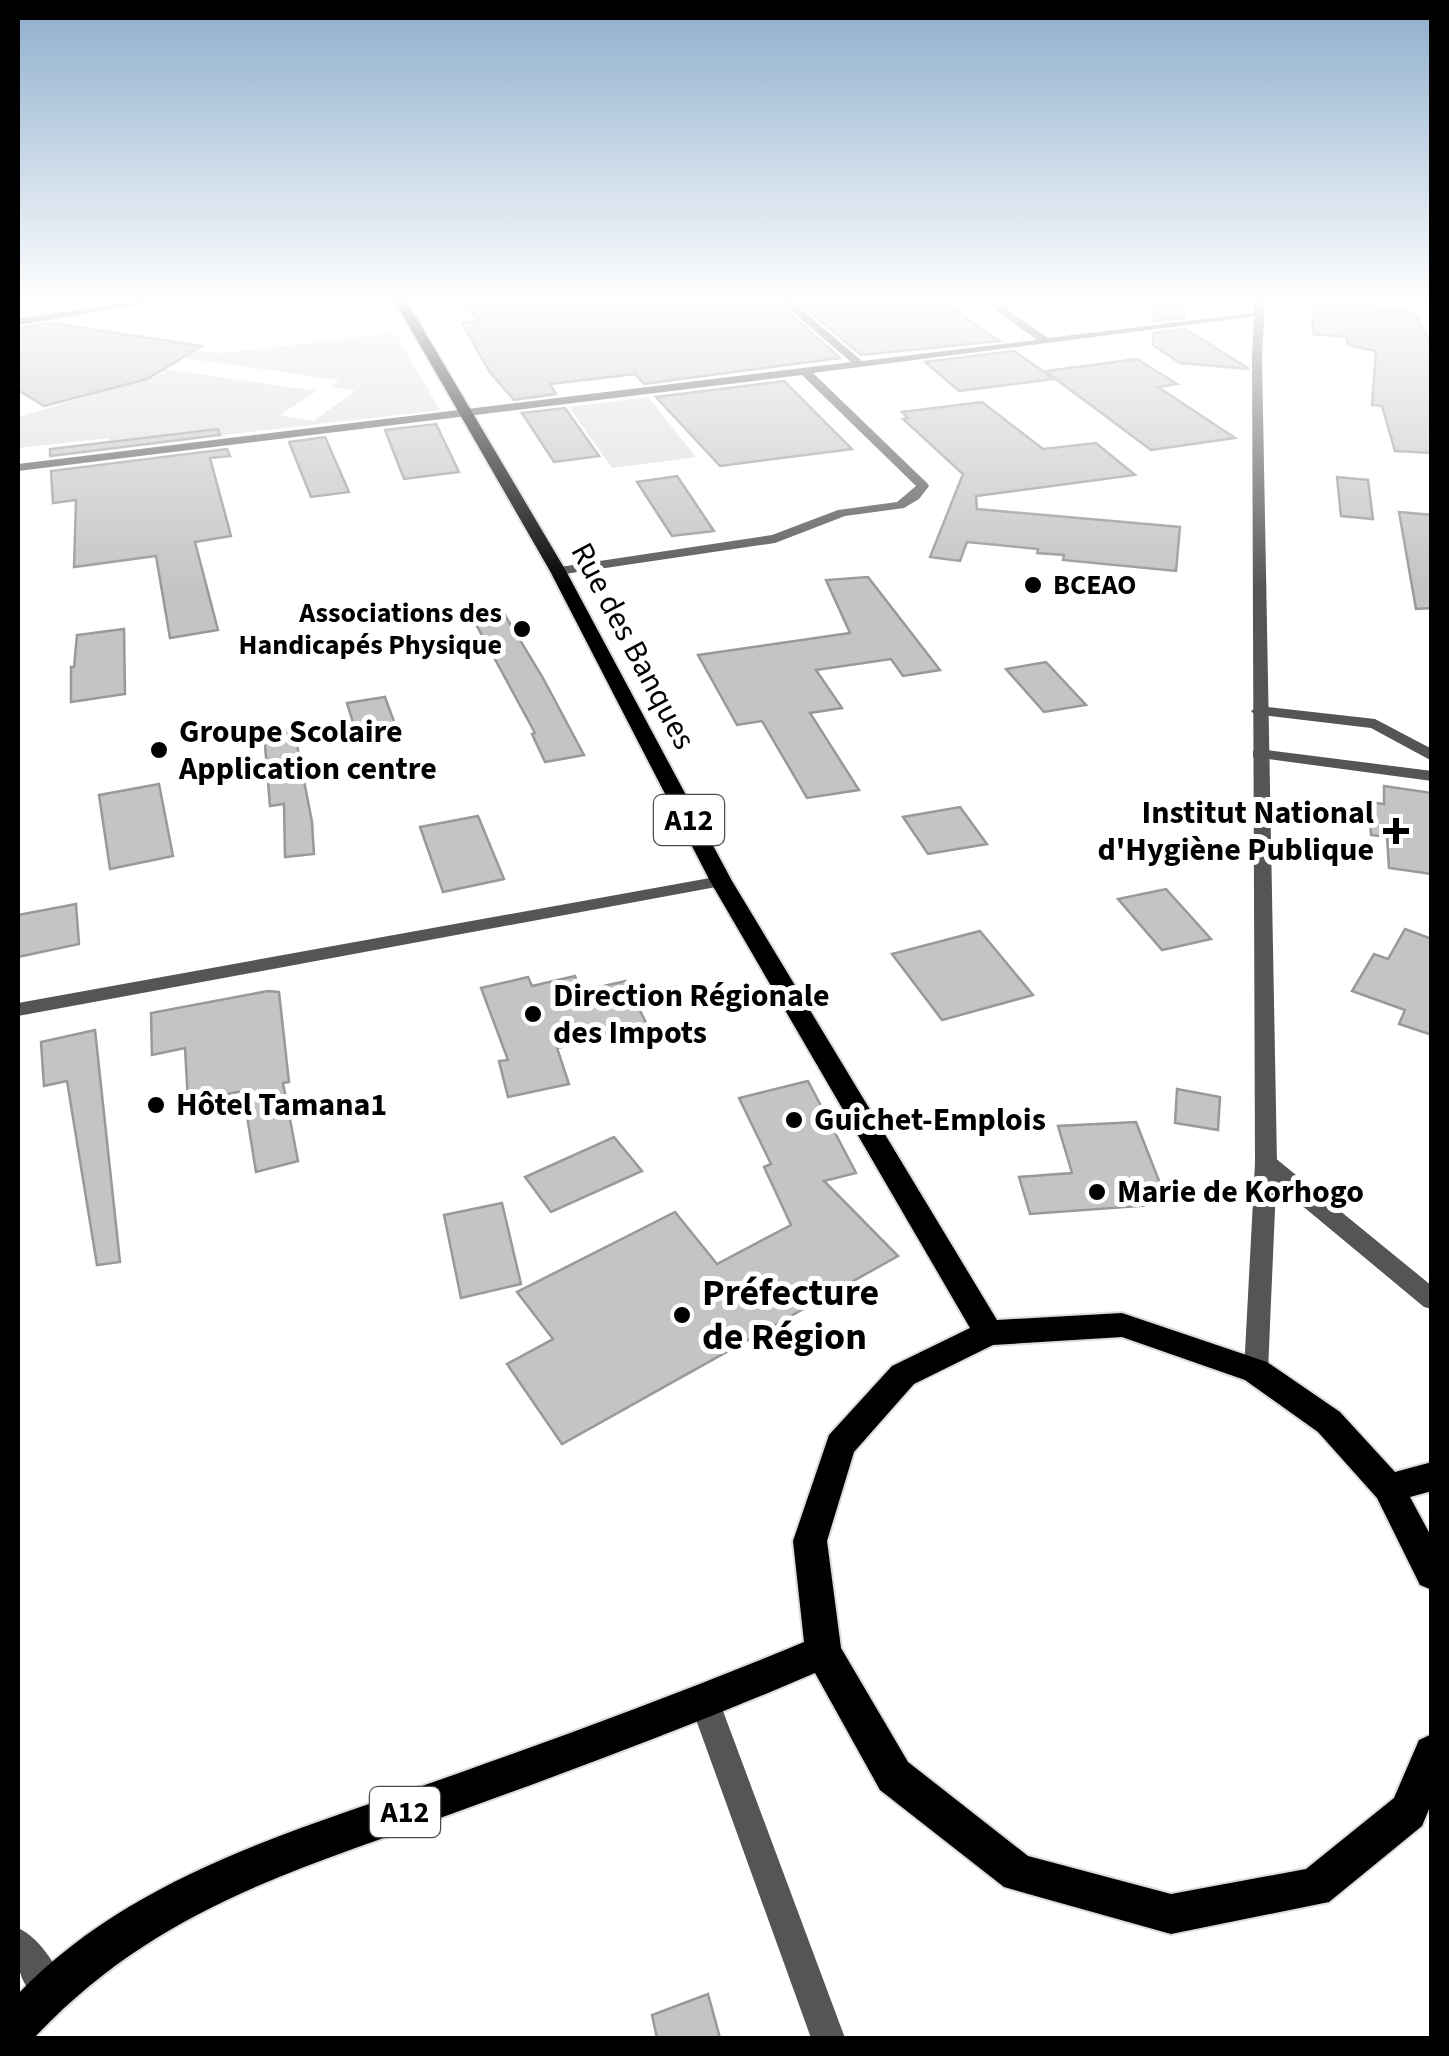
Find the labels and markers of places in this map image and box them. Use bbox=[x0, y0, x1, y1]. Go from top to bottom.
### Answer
place label: BCEAO bbox=[1053, 565, 1137, 605]
marker: BCEAO bbox=[1022, 574, 1044, 596]
place label: Associations des Handicapés Physique bbox=[239, 593, 502, 665]
marker: Associations des Handicapés Physique bbox=[511, 618, 533, 640]
place label: Groupe Scolaire Application centre bbox=[178, 709, 437, 792]
marker: Groupe Scolaire Application centre bbox=[148, 739, 170, 761]
place label: Institut National d'Hygiène Publique bbox=[1097, 790, 1374, 873]
marker: Institut National d'Hygiène Publique bbox=[1383, 818, 1409, 844]
place label: Direction Régionale des Impots bbox=[553, 973, 829, 1056]
marker: Direction Régionale des Impots bbox=[522, 1003, 544, 1025]
place label: Hôtel Tamana1 bbox=[176, 1082, 387, 1128]
marker: Hôtel Tamana1 bbox=[145, 1094, 167, 1116]
place label: Guichet-Emplois bbox=[814, 1097, 1046, 1143]
marker: Guichet-Emplois bbox=[783, 1109, 805, 1131]
place label: Marie de Korhogo bbox=[1117, 1169, 1364, 1215]
marker: Marie de Korhogo bbox=[1086, 1181, 1108, 1203]
place label: Préfecture de Région bbox=[702, 1266, 879, 1364]
marker: Préfecture de Région bbox=[671, 1304, 693, 1326]

